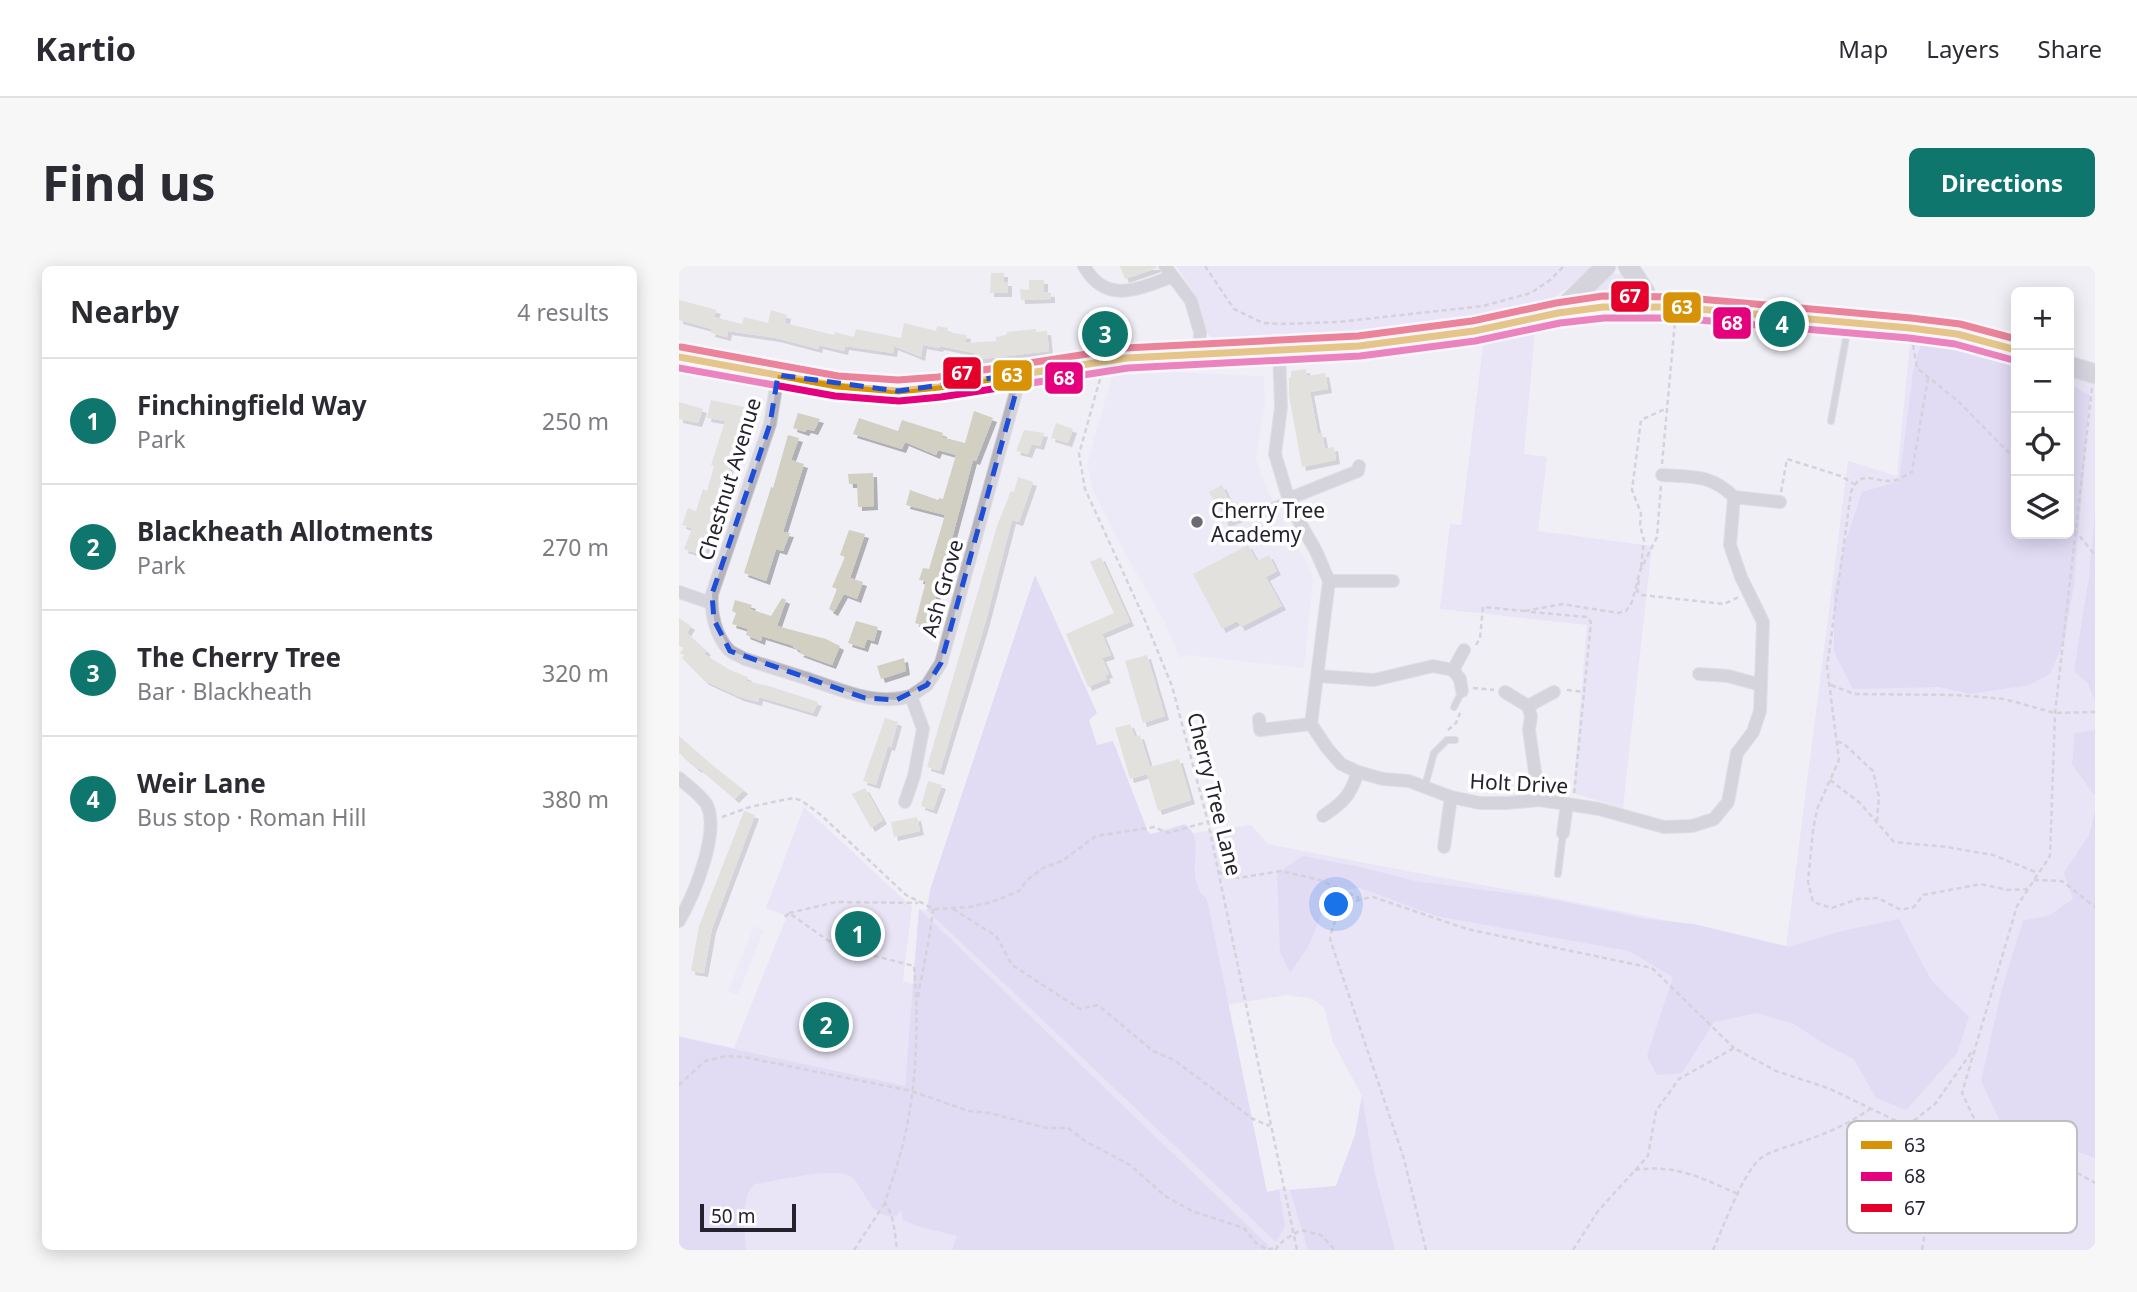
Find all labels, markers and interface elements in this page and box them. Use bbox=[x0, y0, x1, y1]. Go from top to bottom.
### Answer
text: Kartio bbox=[35, 26, 136, 71]
text: Map bbox=[1838, 32, 1888, 65]
text: Layers bbox=[1926, 32, 2000, 65]
text: Share bbox=[2038, 32, 2102, 65]
button: Directions bbox=[1909, 148, 2095, 217]
text: Find us bbox=[42, 149, 216, 215]
line badge: 67 bbox=[1610, 280, 1650, 313]
text: 67 bbox=[1619, 283, 1641, 309]
map controls bbox=[2011, 287, 2074, 539]
button: + bbox=[2011, 287, 2074, 350]
text: Nearby bbox=[70, 291, 179, 332]
line badge: 63 bbox=[1662, 291, 1702, 324]
text: 63 bbox=[1671, 294, 1693, 320]
text: 4 results bbox=[517, 296, 609, 328]
pin: 4 bbox=[1759, 298, 1805, 350]
line badge: 68 bbox=[1712, 306, 1752, 340]
pin: 3 bbox=[1082, 308, 1128, 360]
text: 68 bbox=[1721, 310, 1743, 336]
button: − bbox=[2011, 350, 2074, 413]
line badge: 67 bbox=[942, 356, 982, 390]
line badge: 63 bbox=[992, 359, 1033, 392]
text: 67 bbox=[951, 360, 973, 386]
line badge: 68 bbox=[1044, 361, 1084, 395]
text: 63 bbox=[1001, 362, 1023, 388]
text: 68 bbox=[1053, 365, 1075, 391]
text: Finchingfield Way bbox=[137, 387, 367, 423]
street label: Chestnut Avenue bbox=[691, 394, 767, 564]
text: 1 bbox=[86, 405, 100, 437]
text: 250 m bbox=[542, 405, 609, 437]
button: locate bbox=[2011, 413, 2074, 476]
text: Park bbox=[137, 423, 186, 455]
button: layers bbox=[2011, 476, 2074, 539]
place label: Cherry Tree Academy bbox=[1211, 496, 1325, 548]
text: Blackheath Allotments bbox=[137, 513, 433, 549]
marker: Cherry Tree Academy bbox=[1189, 514, 1205, 530]
text: 2 bbox=[86, 531, 100, 563]
text: 270 m bbox=[542, 531, 609, 563]
street label: Ash Grove bbox=[915, 536, 969, 640]
text: Park bbox=[137, 549, 186, 581]
text: The Cherry Tree bbox=[137, 639, 341, 675]
text: 3 bbox=[86, 657, 100, 689]
text: 320 m bbox=[542, 657, 609, 689]
text: Bar · Blackheath bbox=[137, 675, 312, 707]
street label: Cherry Tree Lane bbox=[1181, 709, 1249, 879]
text: Weir Lane bbox=[137, 765, 266, 801]
street label: Holt Drive bbox=[1469, 766, 1569, 800]
text: 4 bbox=[86, 783, 100, 815]
text: 380 m bbox=[542, 783, 609, 815]
text: Bus stop · Roman Hill bbox=[137, 801, 366, 833]
your location bbox=[1319, 887, 1353, 921]
pin: 1 bbox=[835, 908, 881, 960]
pin: 2 bbox=[803, 999, 849, 1051]
legend bbox=[1847, 1121, 2077, 1233]
text: 63 bbox=[1904, 1132, 1926, 1158]
text: 68 bbox=[1904, 1163, 1926, 1189]
text: 67 bbox=[1904, 1195, 1926, 1221]
scale bar bbox=[700, 1201, 796, 1233]
text: 50 m bbox=[711, 1203, 755, 1229]

